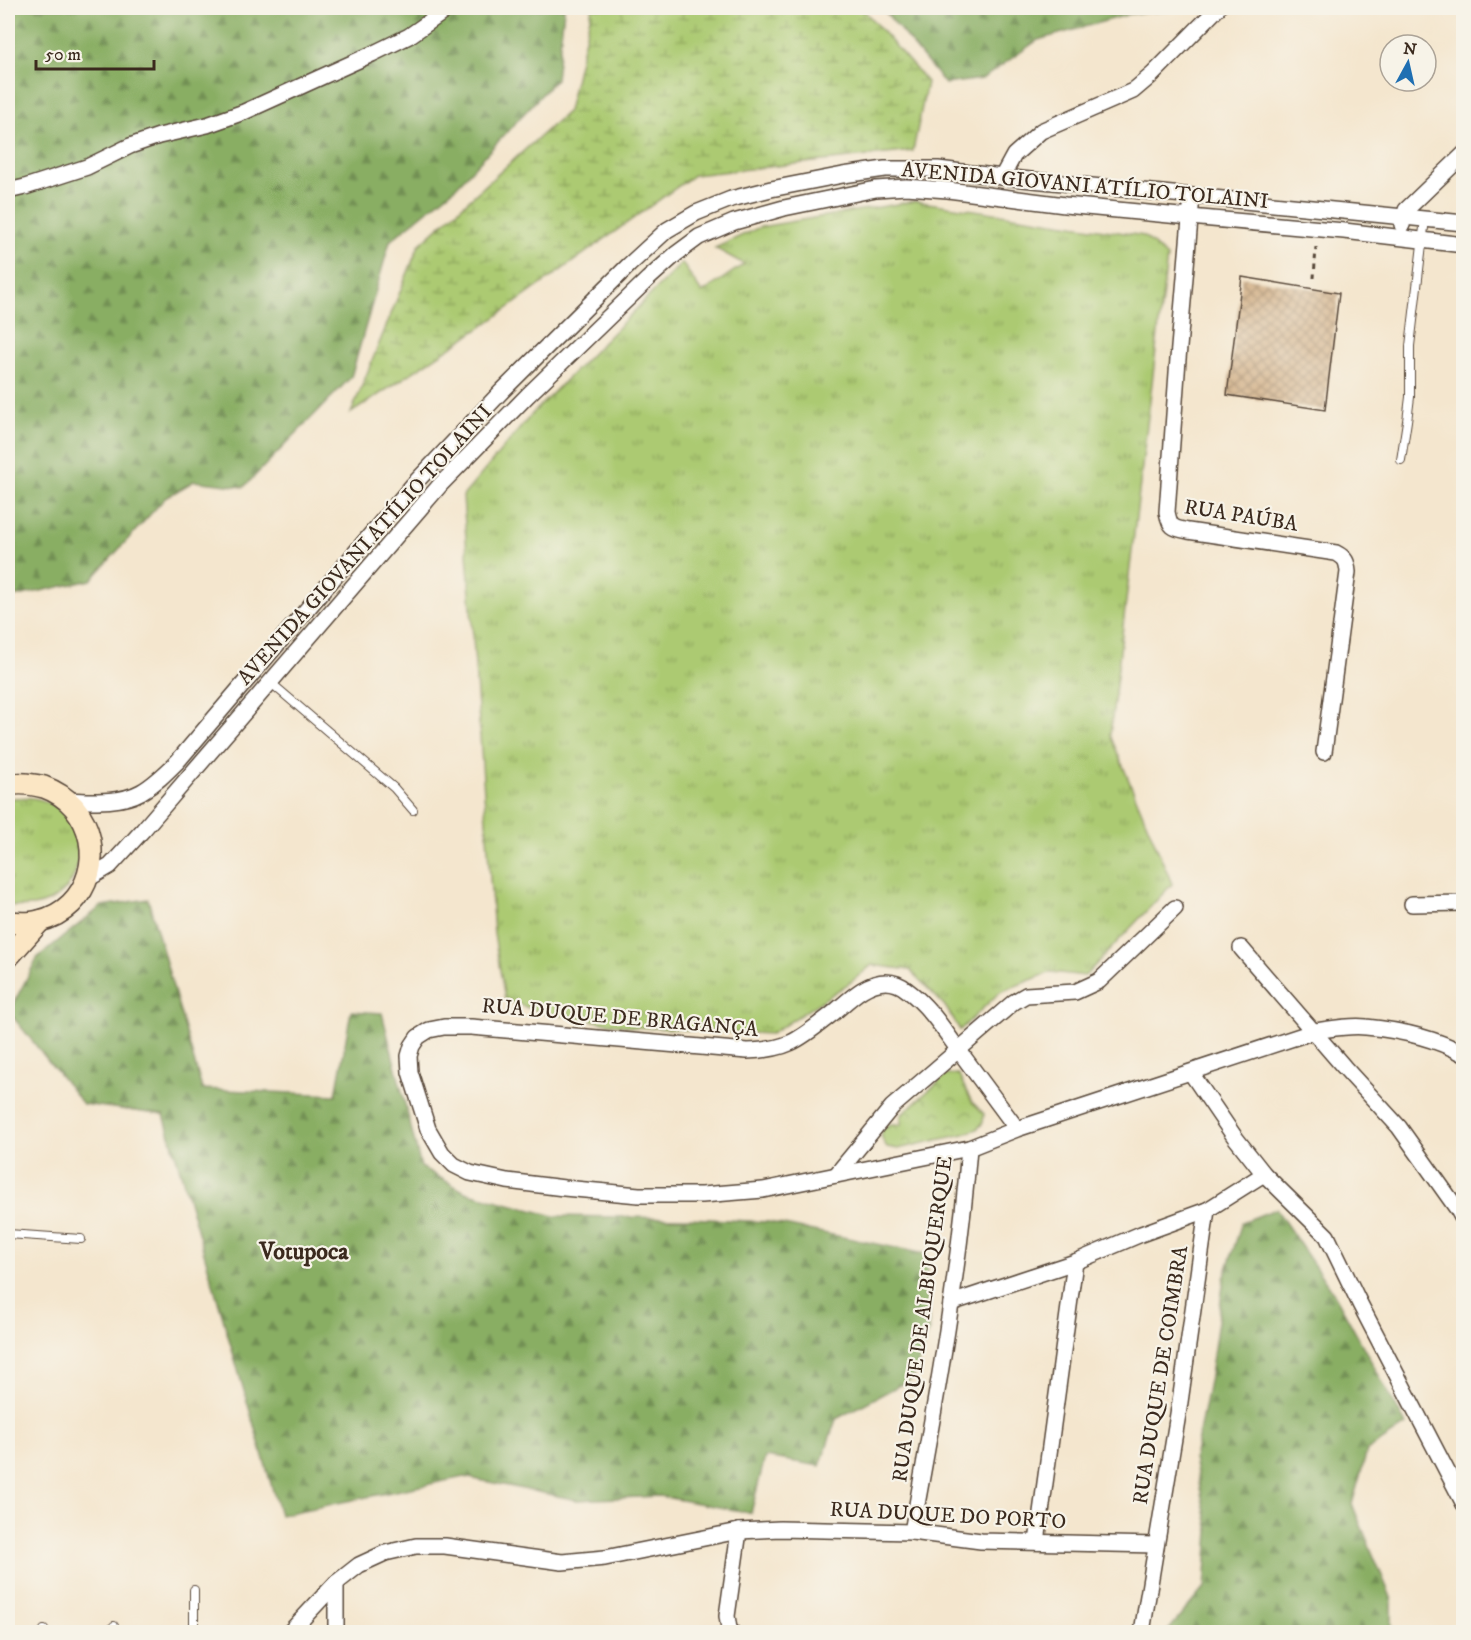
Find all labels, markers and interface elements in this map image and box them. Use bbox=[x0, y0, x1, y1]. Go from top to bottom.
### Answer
scale bar bbox=[36, 33, 154, 71]
north arrow bbox=[1378, 33, 1438, 93]
text: N bbox=[1402, 38, 1418, 60]
text: 50 m bbox=[45, 44, 81, 66]
street label: AVENIDA GIOVANI ATÍLIO TOLAINI bbox=[900, 155, 1270, 215]
street label: AVENIDA GIOVANI ATÍLIO TOLAINI bbox=[231, 398, 498, 691]
street label: RUA PAÚBA bbox=[1182, 492, 1301, 538]
street label: RUA DUQUE DE BRAGANÇA bbox=[481, 993, 760, 1043]
street label: RUA DUQUE DE ALBUQUERQUE bbox=[887, 1154, 959, 1484]
district label: Votupoca bbox=[258, 1237, 349, 1267]
street label: RUA DUQUE DE COIMBRA bbox=[1128, 1243, 1194, 1506]
street label: RUA DUQUE DO PORTO bbox=[829, 1497, 1067, 1535]

